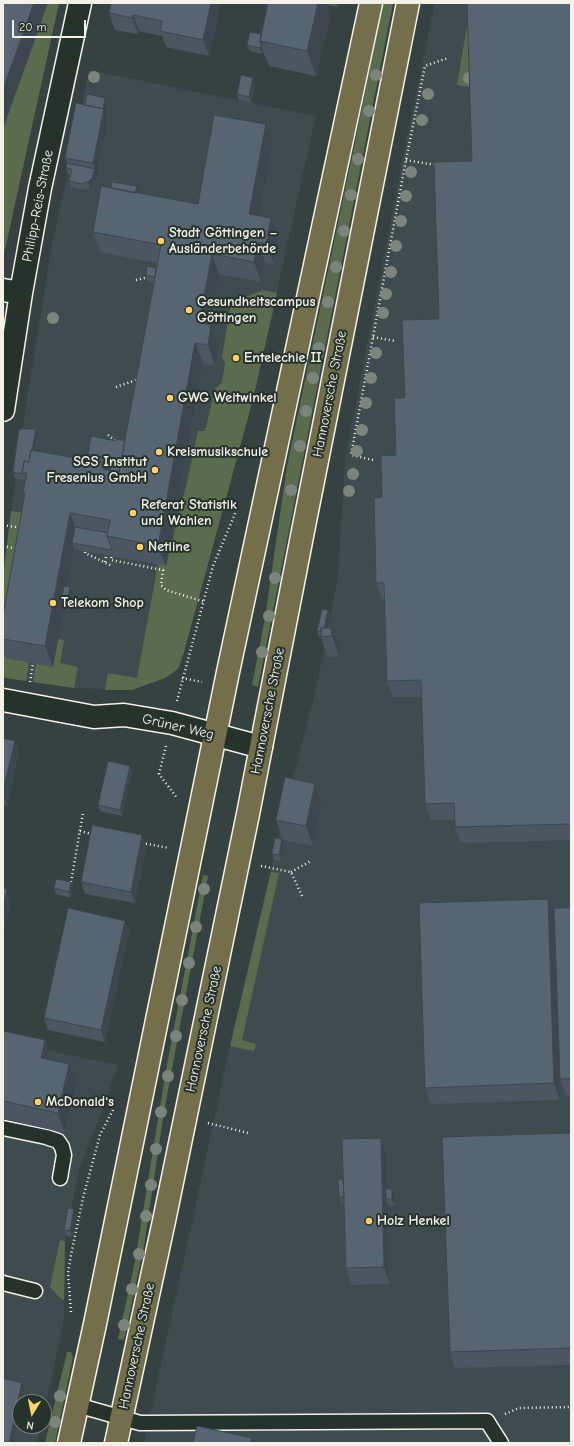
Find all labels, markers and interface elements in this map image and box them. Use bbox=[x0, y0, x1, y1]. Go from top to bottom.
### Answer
scale bar bbox=[14, 12, 88, 38]
text: 20 m bbox=[19, 20, 47, 34]
street label: Philipp-Reis-Straße bbox=[19, 149, 57, 263]
place label: Stadt Göttingen – Ausländerbehörde bbox=[169, 225, 278, 258]
marker: Stadt Göttingen – Ausländerbehörde bbox=[156, 236, 166, 246]
place label: Gesundheitscampus Göttingen bbox=[197, 294, 315, 326]
marker: Gesundheitscampus Göttingen bbox=[184, 305, 194, 315]
street label: Hannoversche Straße bbox=[309, 329, 351, 459]
place label: Entelechie II bbox=[244, 350, 322, 366]
marker: Entelechie II bbox=[231, 353, 241, 363]
place label: GWG Weitwinkel bbox=[178, 390, 277, 406]
marker: GWG Weitwinkel bbox=[165, 393, 175, 403]
place label: Kreismusikschule bbox=[167, 444, 268, 460]
marker: Kreismusikschule bbox=[154, 447, 164, 457]
place label: SGS Institut Fresenius GmbH bbox=[46, 454, 147, 486]
marker: SGS Institut Fresenius GmbH bbox=[150, 465, 160, 475]
place label: Referat Statistik und Wahlen bbox=[141, 497, 237, 530]
marker: Referat Statistik und Wahlen bbox=[128, 508, 138, 518]
place label: Netline bbox=[148, 539, 190, 555]
marker: Netline bbox=[135, 542, 145, 552]
place label: Telekom Shop bbox=[61, 595, 144, 611]
marker: Telekom Shop bbox=[48, 598, 58, 608]
street label: Hannoversche Straße bbox=[247, 646, 289, 776]
street label: Grüner Weg bbox=[140, 711, 216, 743]
street label: Hannoversche Straße bbox=[182, 964, 226, 1094]
place label: McDonald's bbox=[46, 1094, 114, 1110]
marker: McDonald's bbox=[33, 1097, 43, 1107]
place label: Holz Henkel bbox=[377, 1213, 450, 1229]
marker: Holz Henkel bbox=[364, 1216, 374, 1226]
street label: Hannoversche Straße bbox=[115, 1281, 159, 1411]
north arrow bbox=[12, 1394, 52, 1434]
text: N bbox=[25, 1418, 35, 1432]

